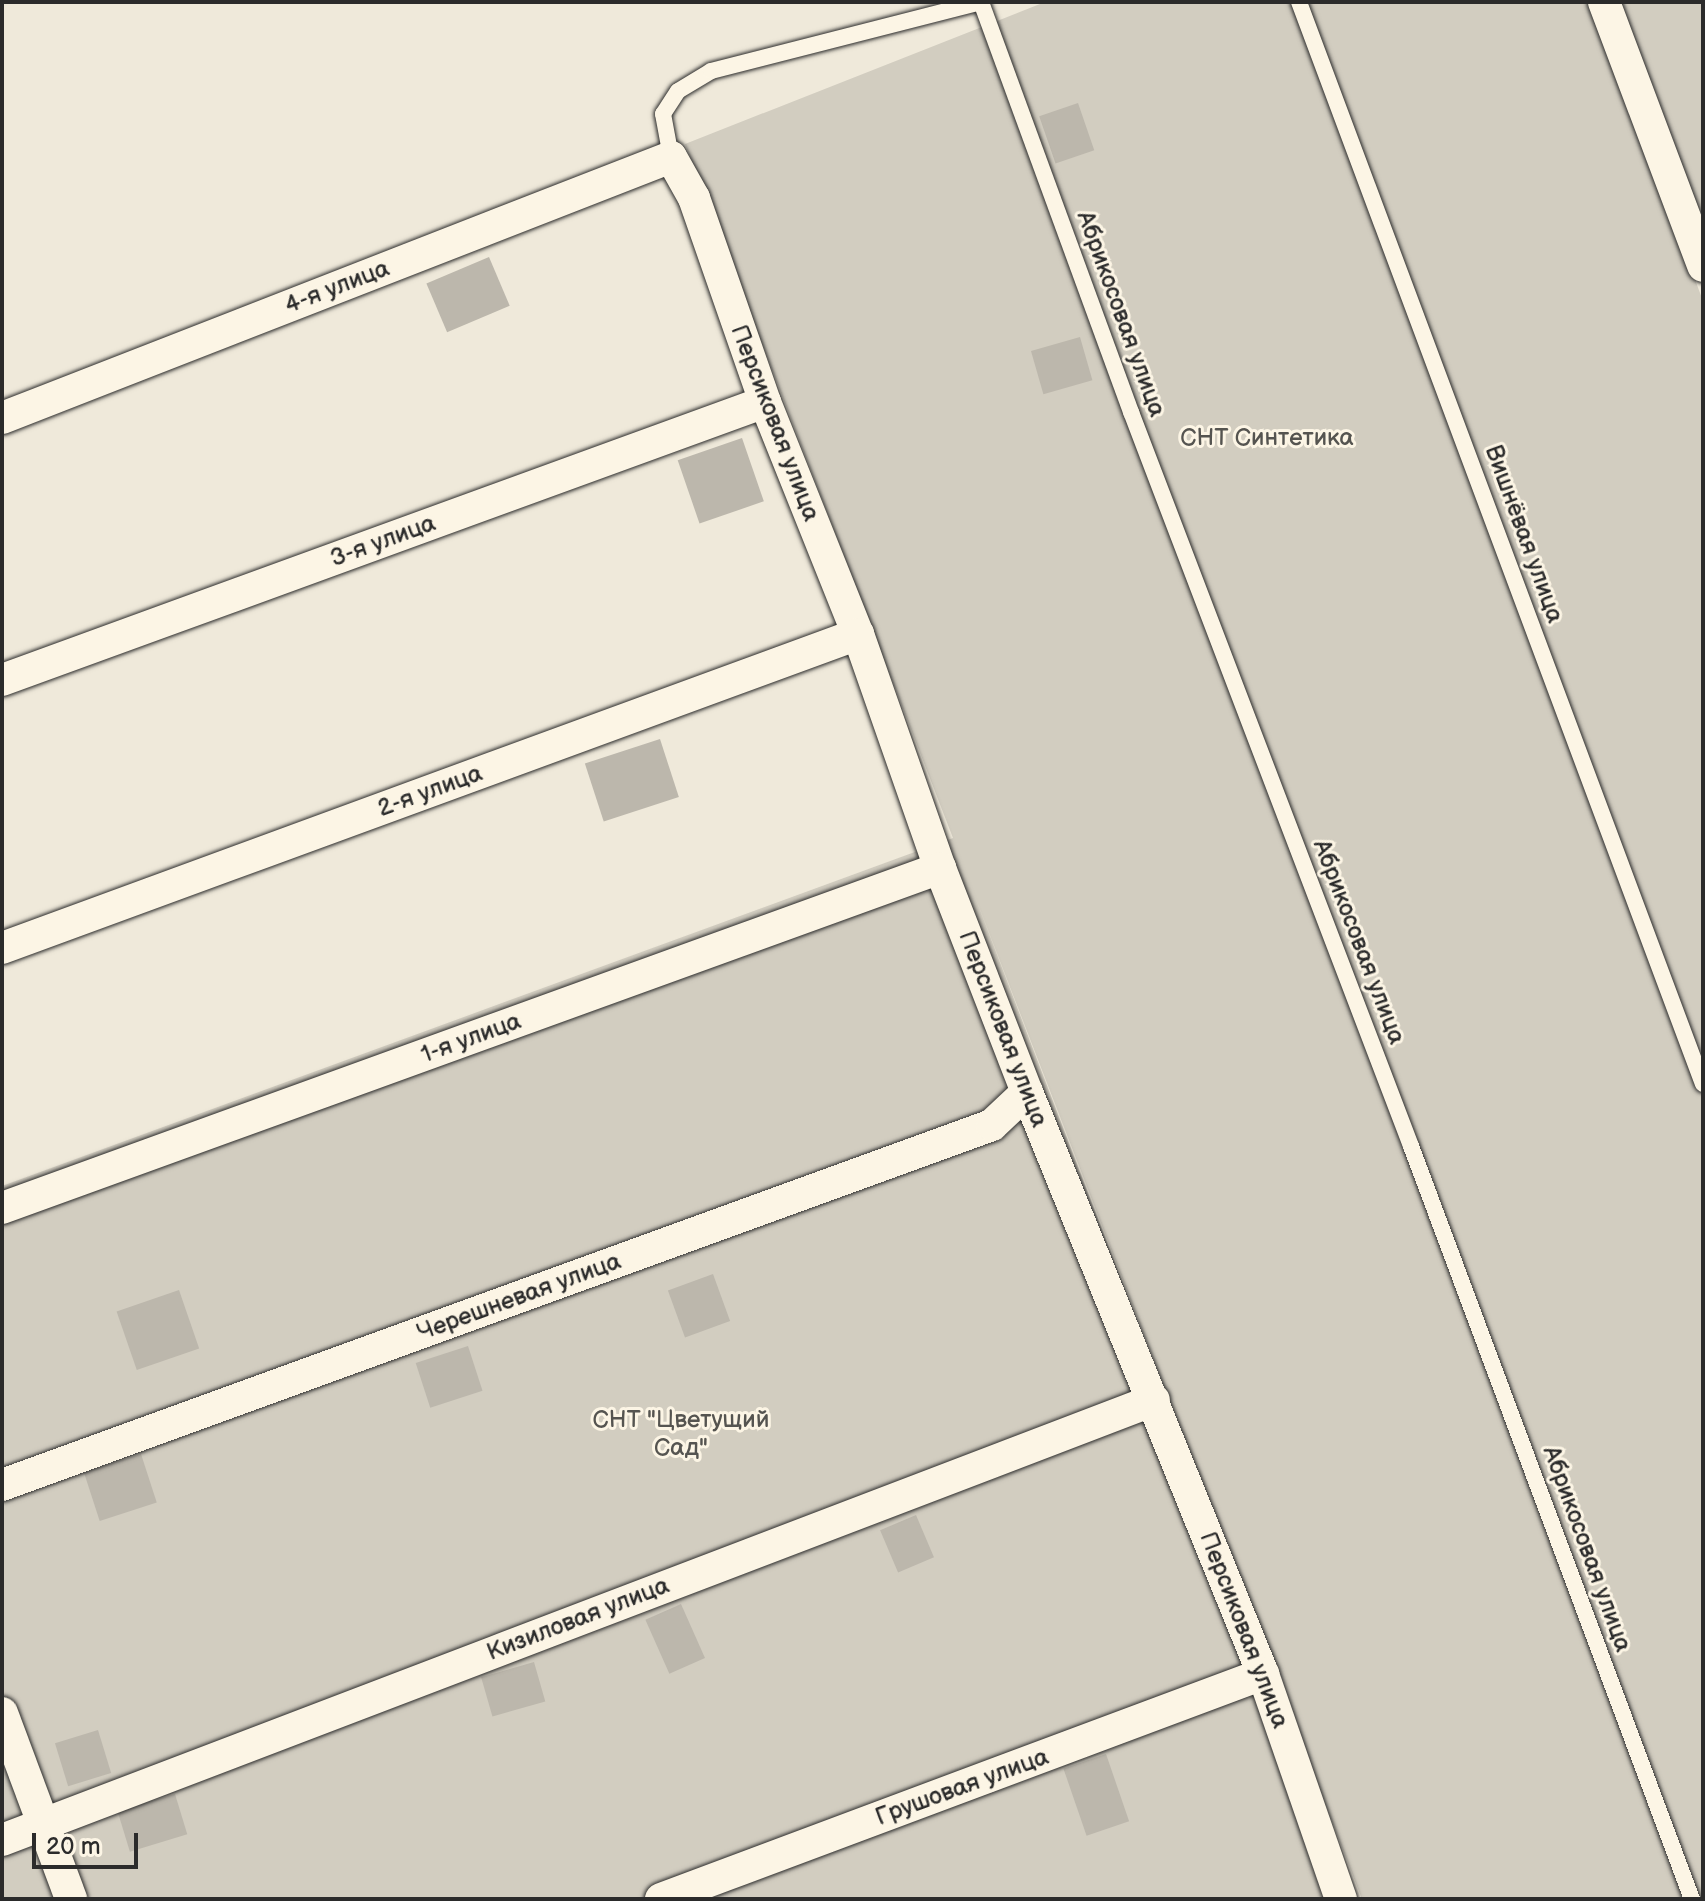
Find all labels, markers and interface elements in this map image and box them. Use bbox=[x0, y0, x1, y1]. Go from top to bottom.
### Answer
street label: Абрикосовая улица bbox=[1070, 207, 1172, 421]
street label: 4-я улица bbox=[281, 254, 393, 320]
street label: Персиковая улица bbox=[724, 321, 826, 525]
park label: СНТ Синтетика bbox=[1180, 424, 1354, 452]
street label: Вишнёвая улица bbox=[1479, 441, 1569, 627]
street label: 3-я улица bbox=[327, 509, 439, 573]
street label: 2-я улица bbox=[374, 759, 486, 823]
street label: Абрикосовая улица bbox=[1307, 836, 1411, 1048]
street label: Персиковая улица bbox=[952, 927, 1054, 1131]
street label: 1-я улица bbox=[417, 1007, 525, 1069]
street label: Черешневая улица bbox=[413, 1247, 625, 1347]
park label: СНТ "Цветущий Сад" bbox=[593, 1406, 769, 1462]
street label: Абрикосовая улица bbox=[1536, 1442, 1638, 1656]
street label: Персиковая улица bbox=[1193, 1528, 1295, 1732]
street label: Кизиловая улица bbox=[483, 1571, 673, 1667]
street label: Грушовая улица bbox=[872, 1742, 1052, 1832]
scale bar bbox=[36, 1817, 142, 1867]
text: 20 m bbox=[46, 1832, 101, 1861]

